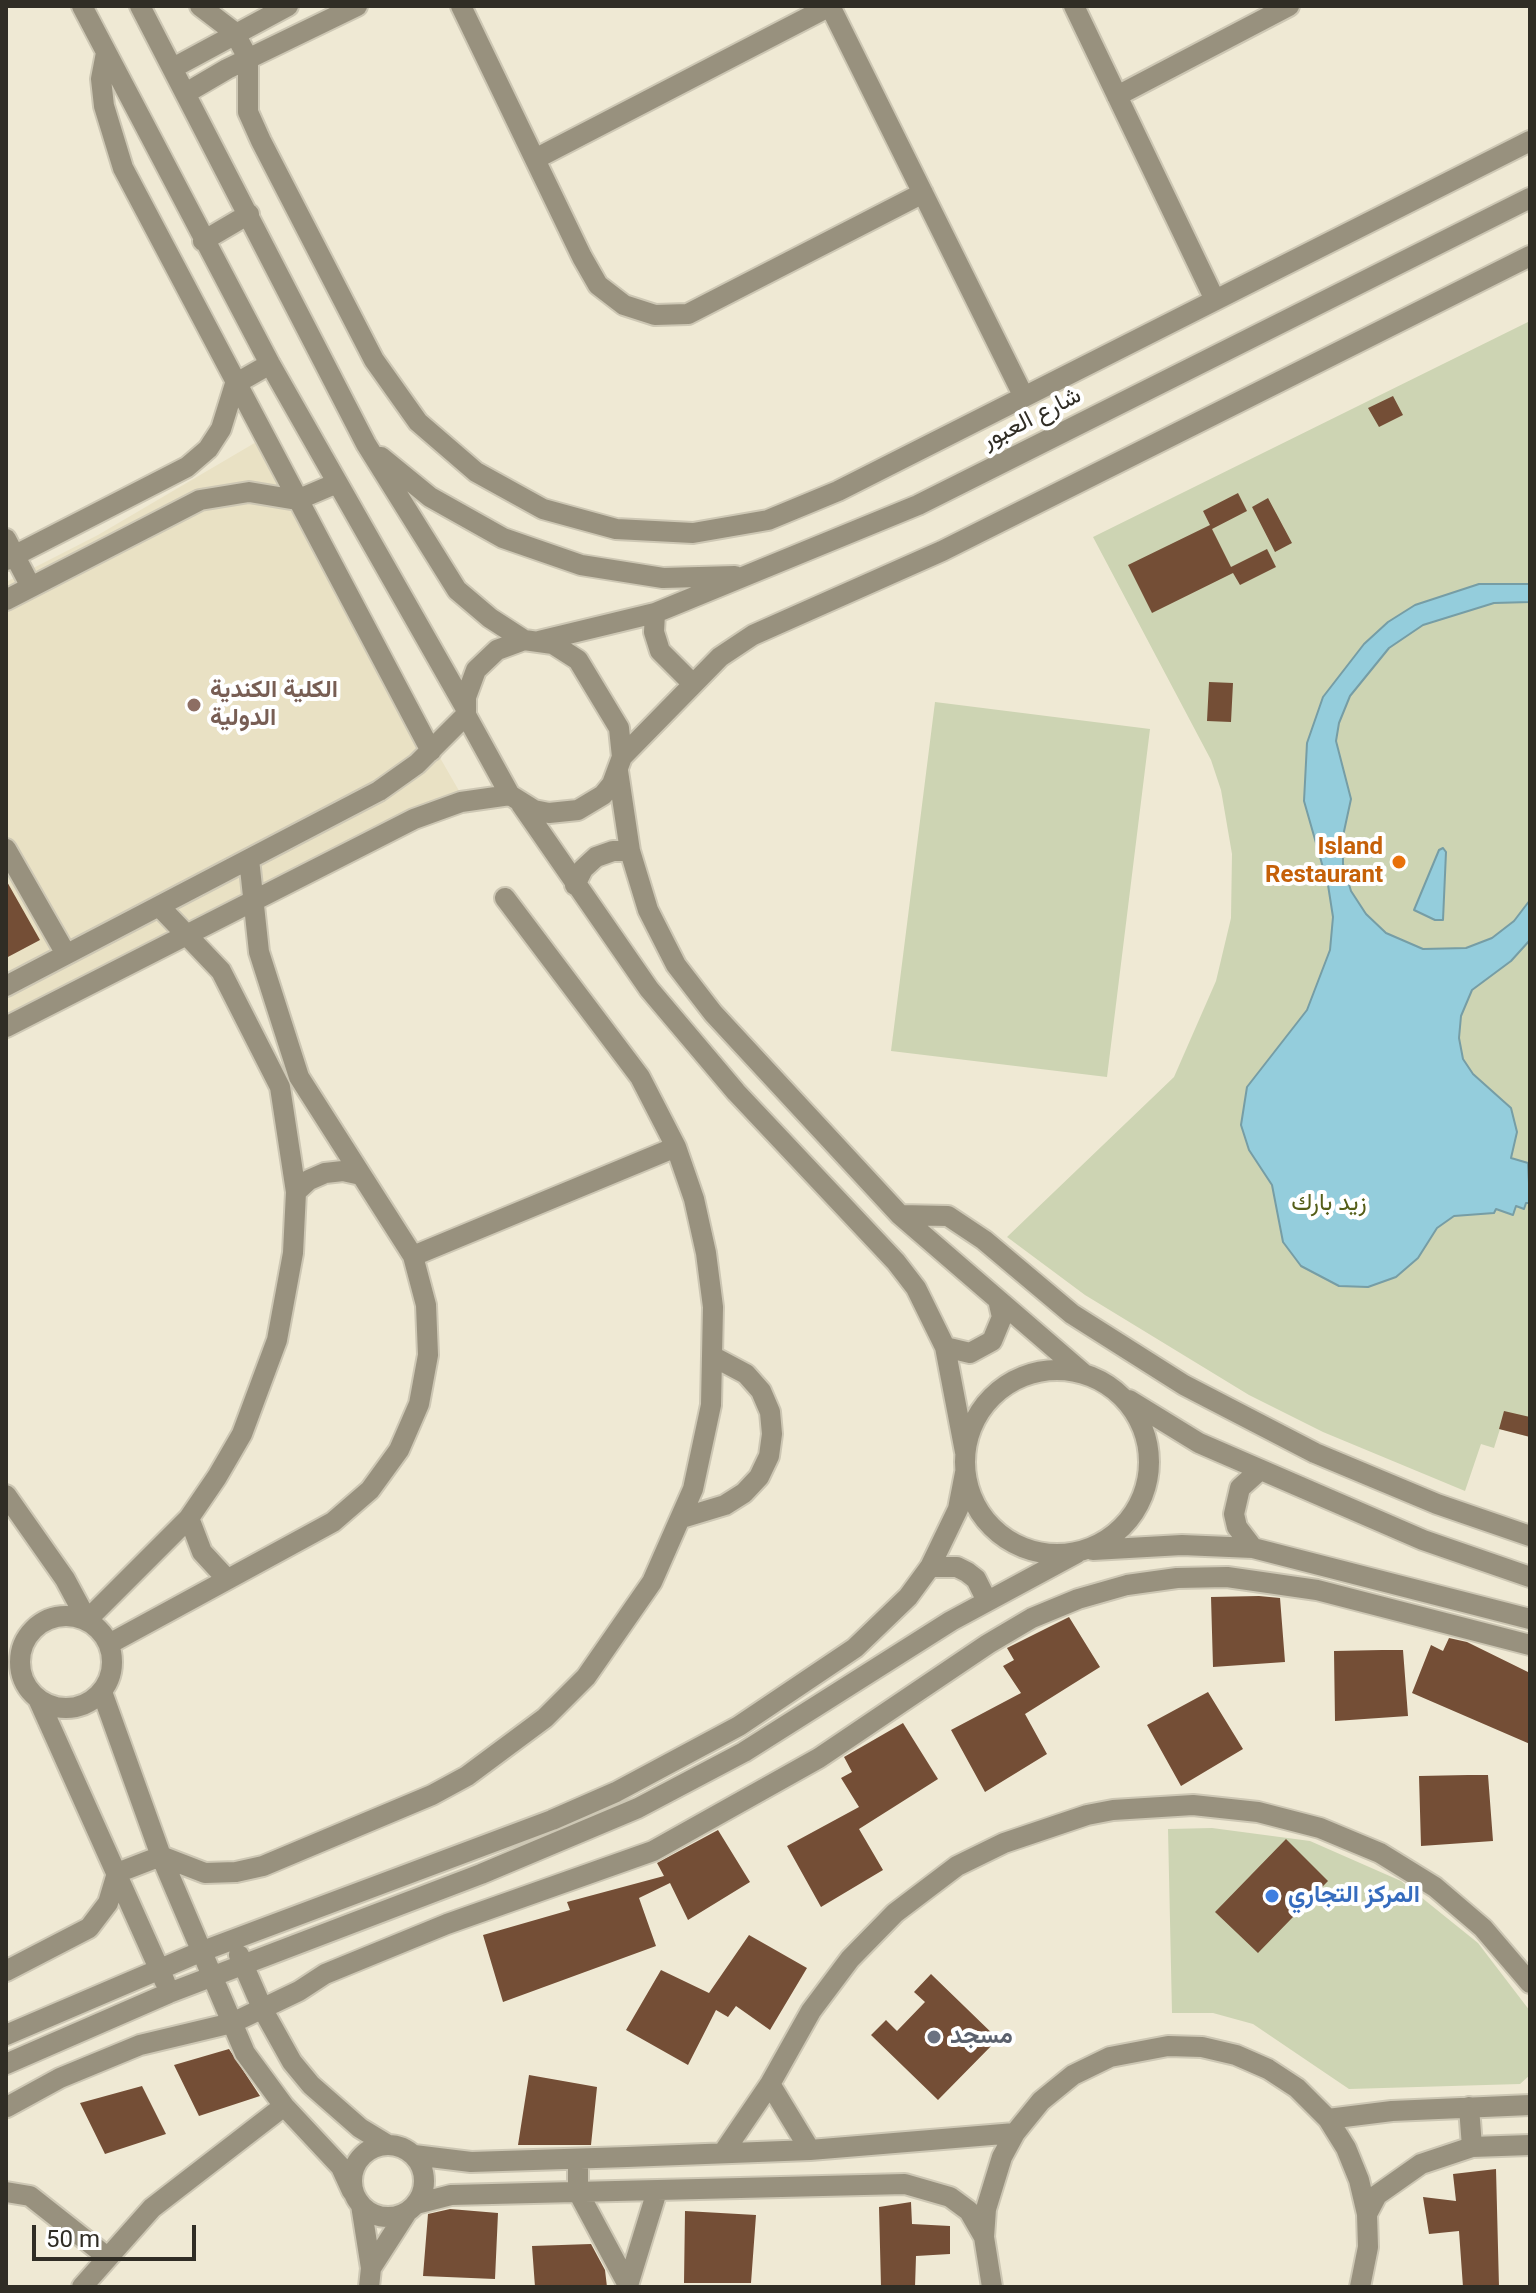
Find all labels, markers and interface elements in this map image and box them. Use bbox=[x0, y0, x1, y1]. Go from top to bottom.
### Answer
street label: شارع العبور bbox=[978, 382, 1086, 456]
place label: الكلية الكندية الدولية bbox=[210, 677, 338, 733]
marker: الكلية الكندية الدولية bbox=[185, 696, 203, 714]
place label: Island Restaurant bbox=[1265, 834, 1383, 890]
marker: Island Restaurant bbox=[1390, 853, 1408, 871]
park label: زيد بارك bbox=[1291, 1190, 1367, 1218]
place label: المركز التجاري bbox=[1288, 1882, 1420, 1910]
marker: المركز التجاري bbox=[1263, 1887, 1281, 1905]
place label: مسجد bbox=[950, 2023, 1013, 2051]
marker: مسجد bbox=[925, 2028, 943, 2046]
scale bar bbox=[36, 2209, 200, 2259]
text: 50 m bbox=[46, 2225, 100, 2253]

